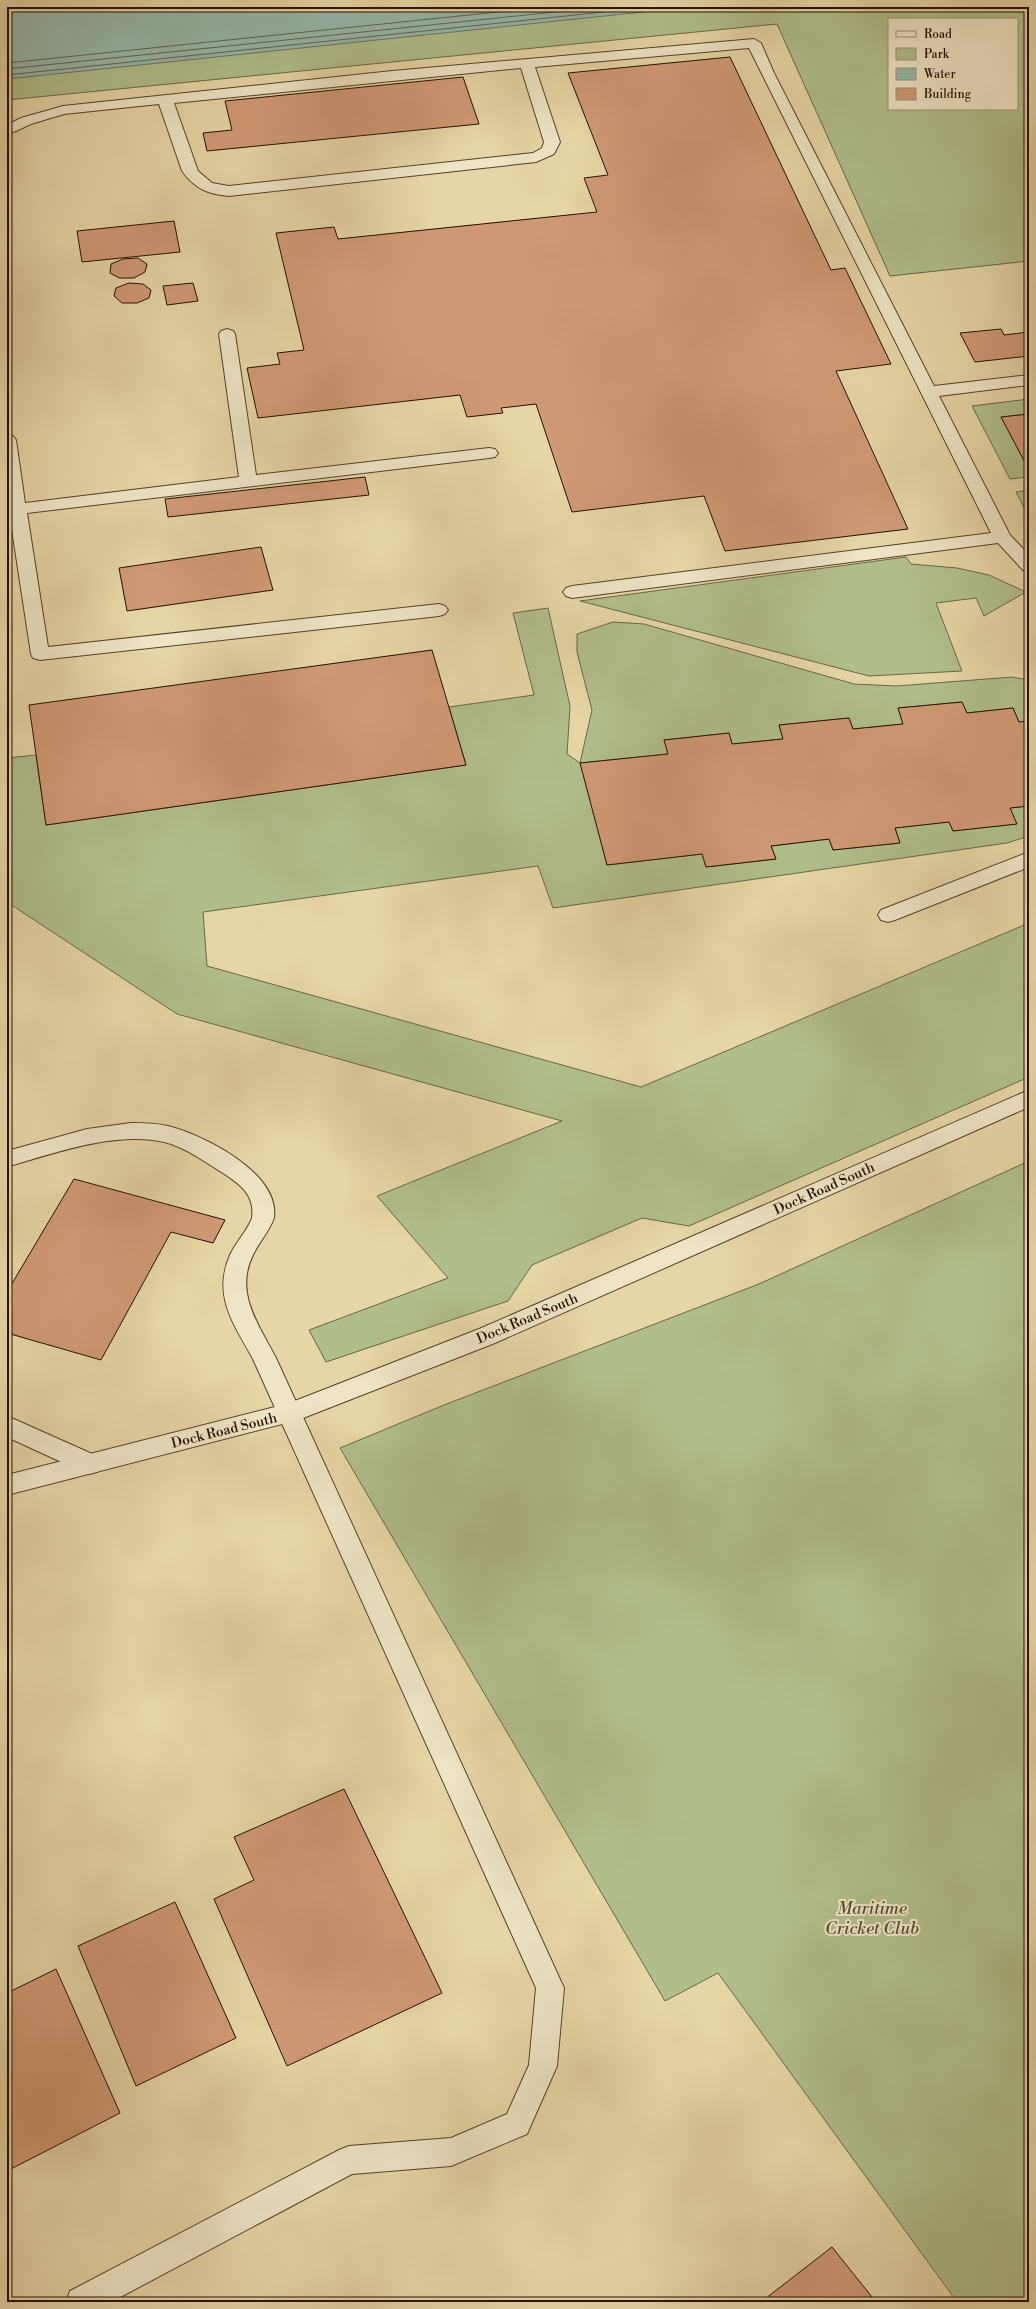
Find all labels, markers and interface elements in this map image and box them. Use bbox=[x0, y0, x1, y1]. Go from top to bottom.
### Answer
legend bbox=[888, 18, 1018, 110]
text: Road bbox=[924, 27, 952, 42]
text: Park bbox=[924, 47, 950, 62]
text: Water bbox=[923, 67, 956, 82]
text: Building bbox=[923, 87, 972, 102]
street label: Dock Road South bbox=[771, 1158, 878, 1219]
street label: Dock Road South bbox=[474, 1289, 582, 1348]
street label: Dock Road South bbox=[169, 1409, 280, 1453]
park label: Maritime Cricket Club bbox=[825, 1898, 919, 1940]

